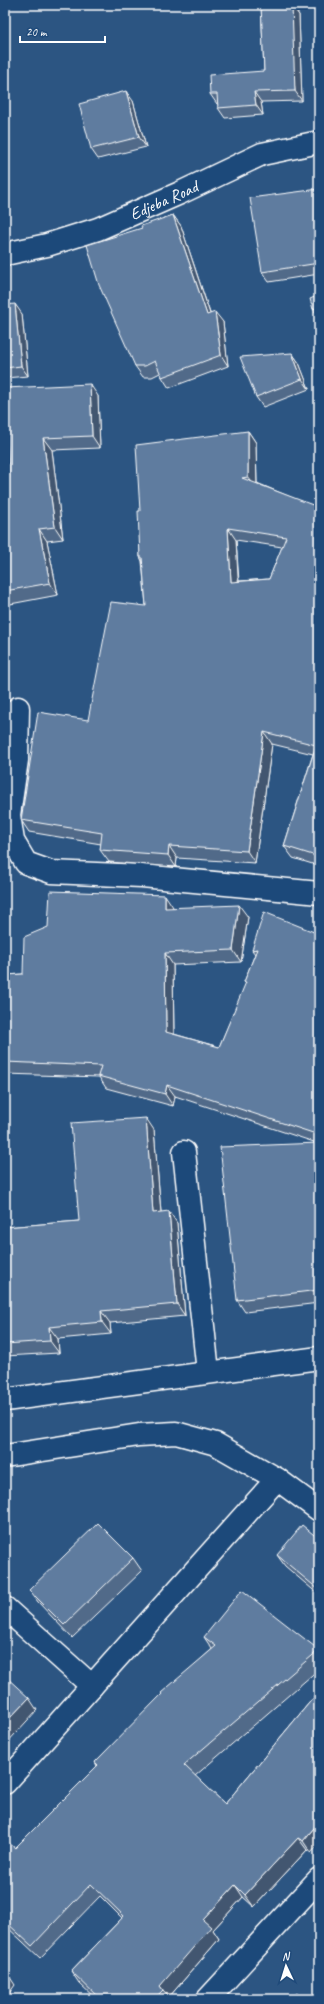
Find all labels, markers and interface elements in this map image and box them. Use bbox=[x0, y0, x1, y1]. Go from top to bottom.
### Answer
scale bar bbox=[20, 18, 105, 44]
text: 20 m bbox=[26, 24, 48, 40]
street label: Edjeba Road bbox=[126, 175, 203, 224]
north arrow bbox=[266, 1946, 306, 1986]
text: N bbox=[281, 1949, 291, 1963]

